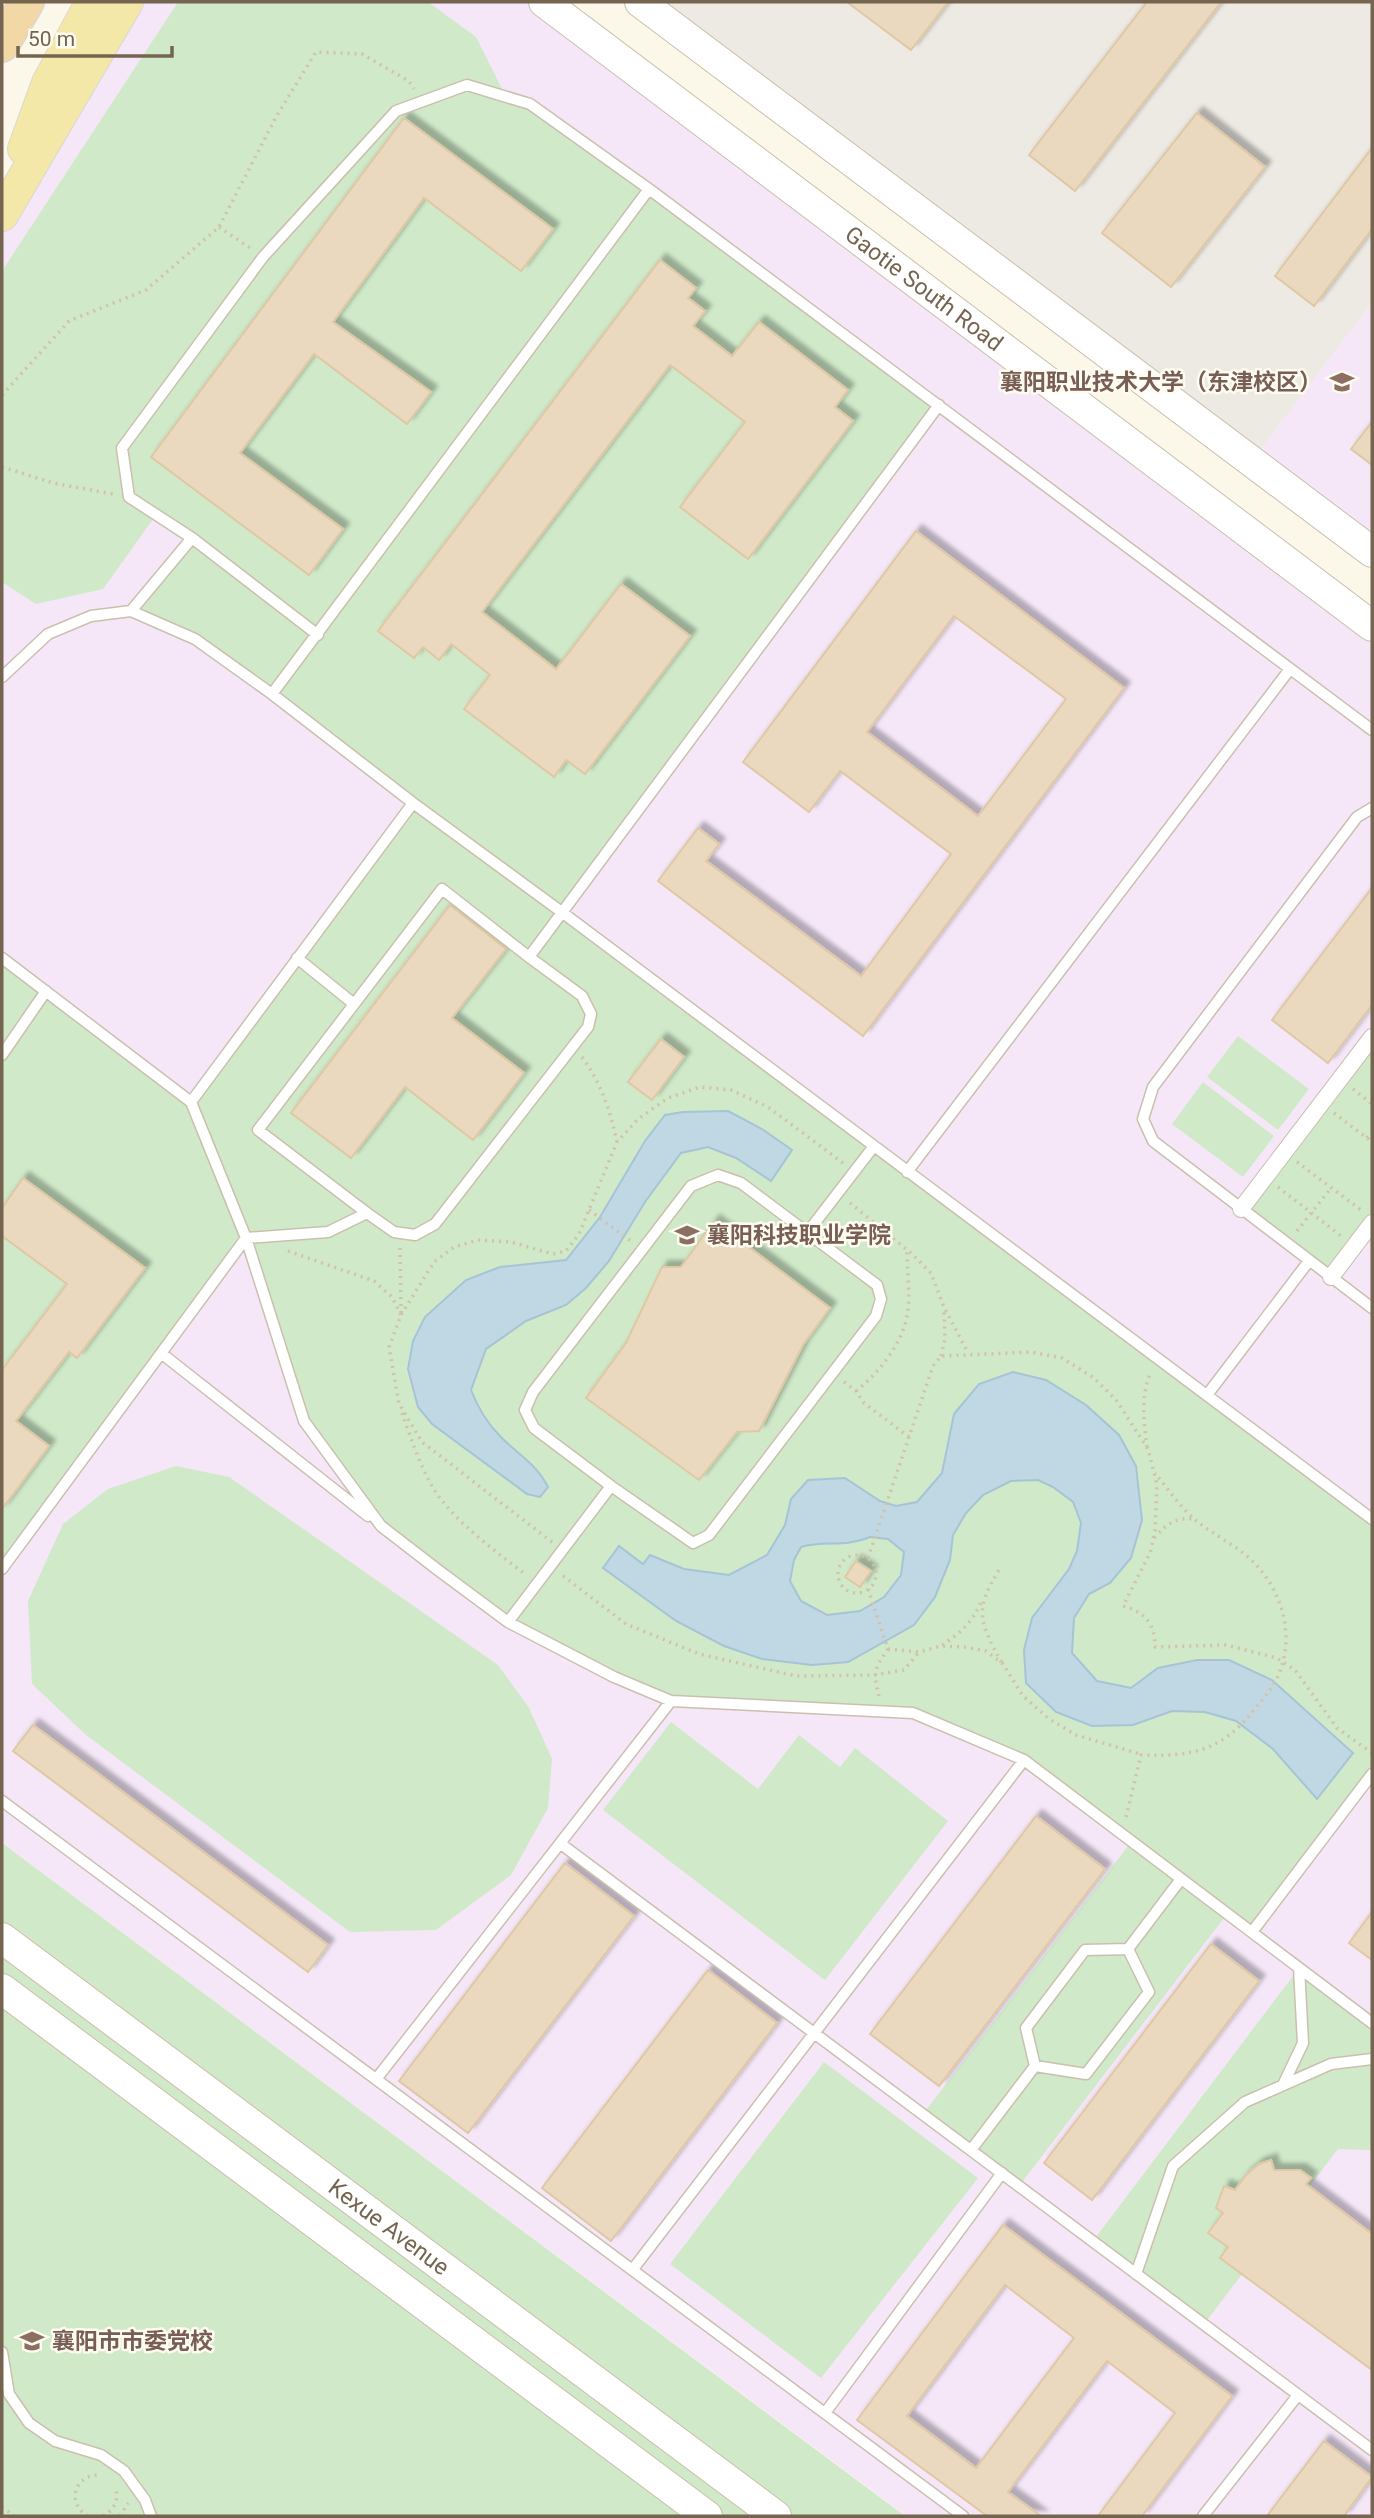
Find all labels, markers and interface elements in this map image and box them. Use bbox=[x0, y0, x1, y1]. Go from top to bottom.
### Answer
scale bar bbox=[18, 14, 172, 58]
text: 50 m bbox=[28, 27, 75, 51]
street label: Gaotie South Road bbox=[840, 221, 1008, 357]
school or university icon: 襄阳职业技术大学（东津校区） bbox=[1328, 368, 1356, 396]
place label: 襄阳职业技术大学（东津校区） bbox=[1000, 369, 1322, 396]
school or university icon: 襄阳科技职业学院 bbox=[673, 1221, 701, 1249]
place label: 襄阳科技职业学院 bbox=[707, 1222, 891, 1249]
street label: Kexue Avenue bbox=[323, 2174, 454, 2281]
school or university icon: 襄阳市市委党校 bbox=[18, 2327, 46, 2355]
place label: 襄阳市市委党校 bbox=[52, 2328, 213, 2355]

